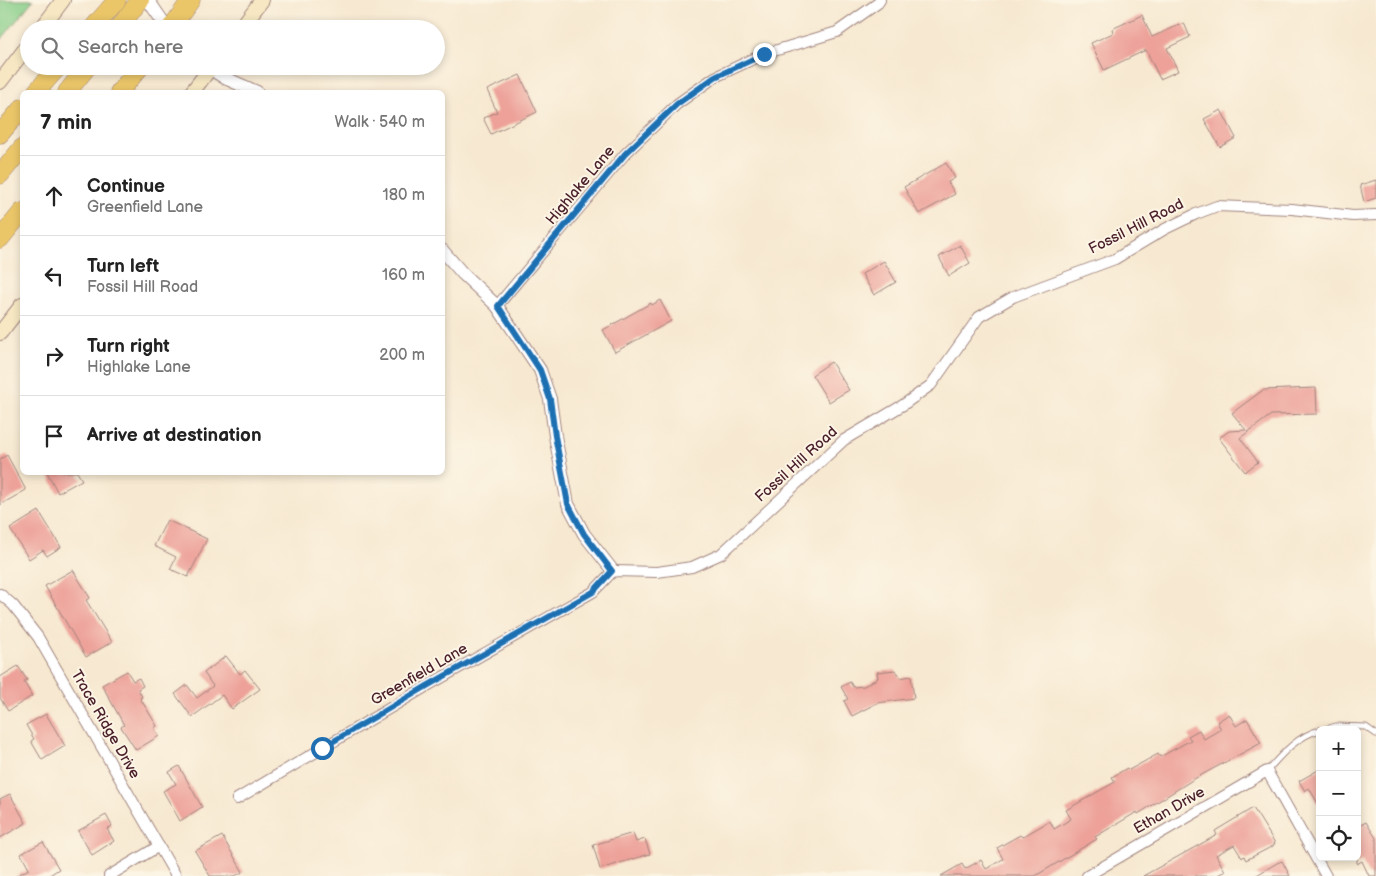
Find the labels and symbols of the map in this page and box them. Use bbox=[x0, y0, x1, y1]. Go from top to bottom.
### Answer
route end bbox=[753, 43, 776, 66]
street label: Highlake Lane bbox=[542, 142, 619, 229]
street label: Fossil Hill Road bbox=[1085, 194, 1187, 259]
street label: Fossil Hill Road bbox=[751, 422, 841, 506]
street label: Greenfield Lane bbox=[367, 639, 471, 710]
street label: Trace Ridge Drive bbox=[67, 666, 144, 782]
route start bbox=[311, 737, 334, 760]
street label: Ethan Drive bbox=[1130, 782, 1208, 838]

